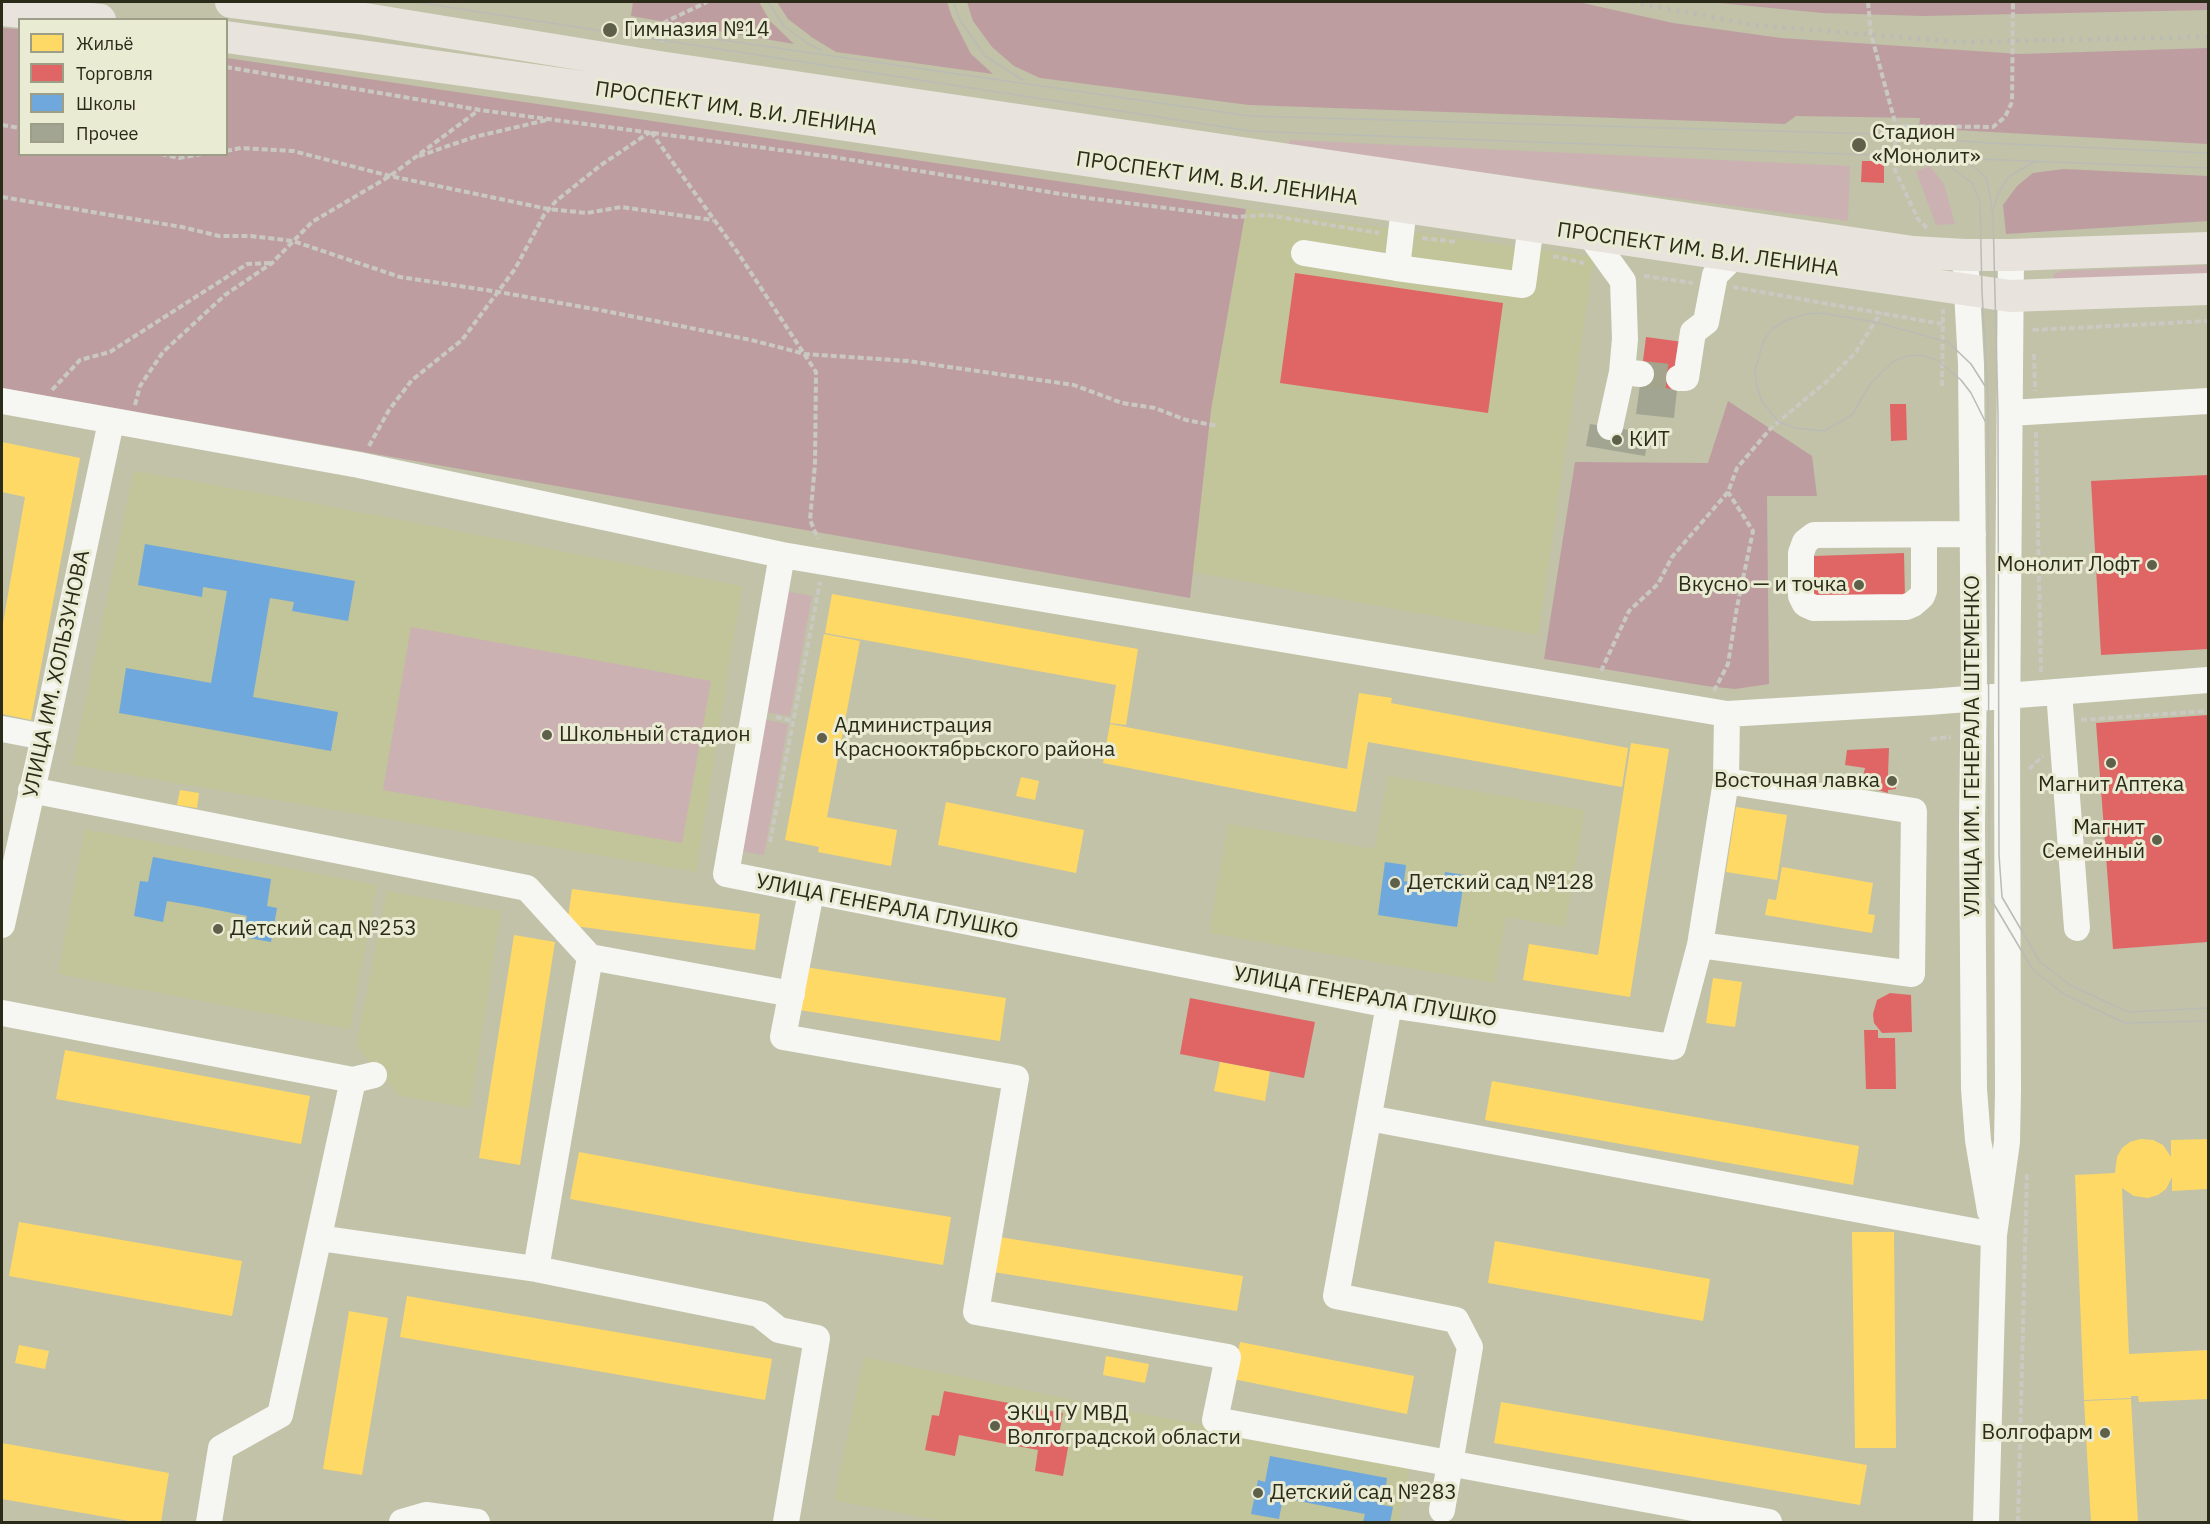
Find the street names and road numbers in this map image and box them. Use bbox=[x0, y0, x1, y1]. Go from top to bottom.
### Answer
street label: ПРОСПЕКТ ИМ. В.И. ЛЕНИНА bbox=[593, 77, 879, 141]
street label: ПРОСПЕКТ ИМ. В.И. ЛЕНИНА bbox=[1074, 147, 1360, 211]
street label: ПРОСПЕКТ ИМ. В.И. ЛЕНИНА bbox=[1555, 218, 1841, 282]
street label: УЛИЦА ИМ. ХОЛЬЗУНОВА bbox=[18, 548, 96, 800]
street label: УЛИЦА ИМ. ГЕНЕРАЛА ШТЕМЕНКО bbox=[1960, 575, 1986, 917]
street label: УЛИЦА ГЕНЕРАЛА ГЛУШКО bbox=[754, 869, 1020, 945]
street label: УЛИЦА ГЕНЕРАЛА ГЛУШКО bbox=[1231, 961, 1499, 1033]

